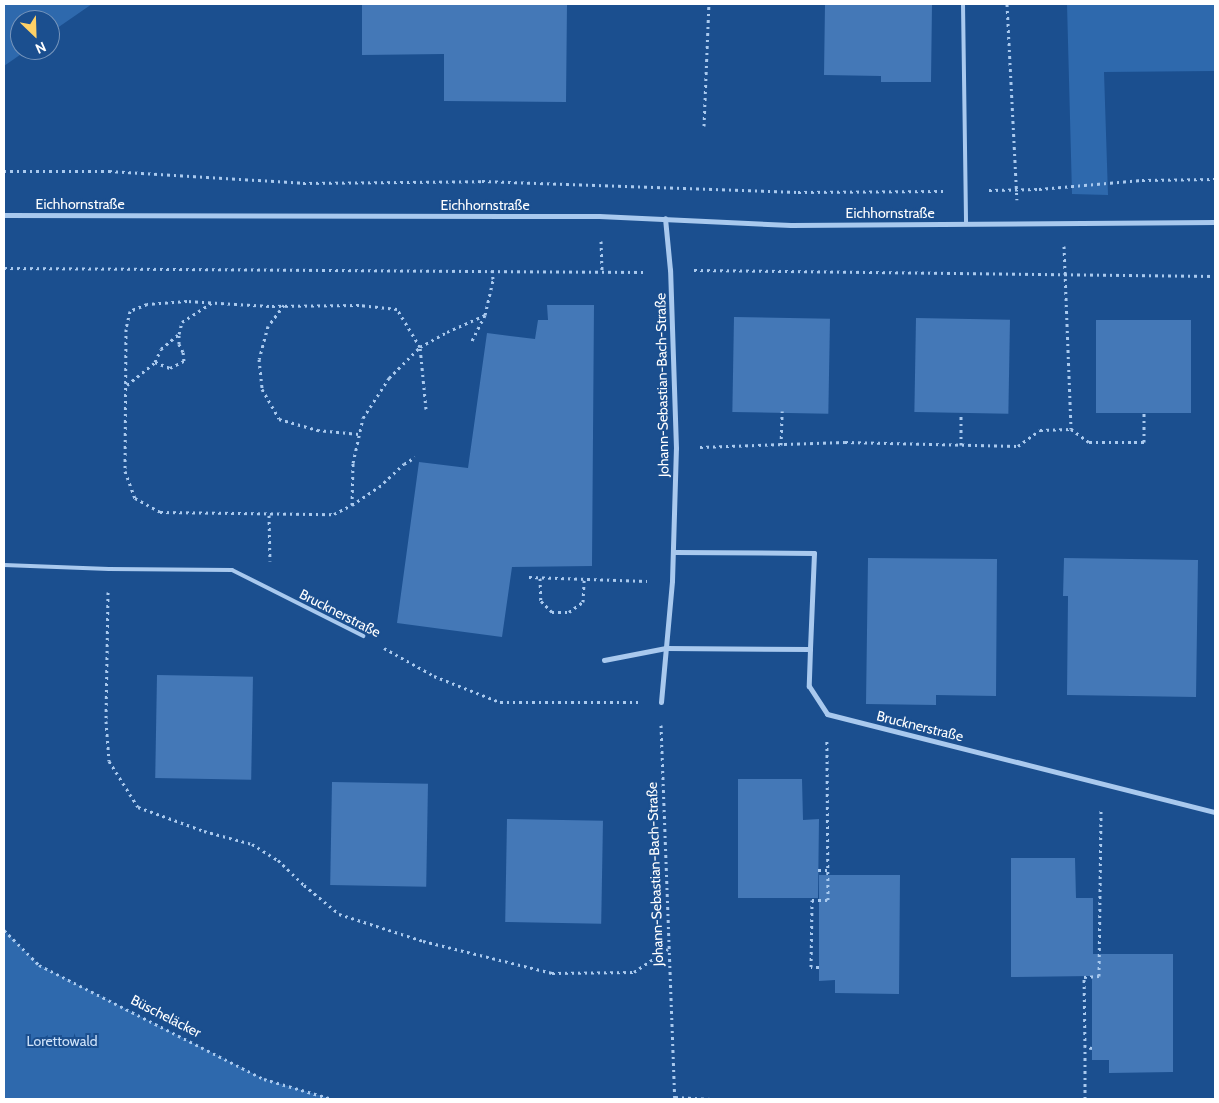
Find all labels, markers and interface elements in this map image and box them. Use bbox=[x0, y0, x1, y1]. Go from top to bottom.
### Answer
north arrow bbox=[10, 10, 60, 60]
text: N bbox=[33, 38, 49, 58]
street label: Eichhornstraße bbox=[35, 196, 125, 212]
street label: Eichhornstraße bbox=[440, 197, 530, 213]
street label: Eichhornstraße bbox=[845, 205, 935, 221]
street label: Johann-Sebastian-Bach-Straße bbox=[652, 293, 672, 477]
street label: Brucknerstraße bbox=[297, 585, 383, 641]
street label: Brucknerstraße bbox=[875, 707, 965, 745]
street label: Johann-Sebastian-Bach-Straße bbox=[643, 782, 667, 966]
street label: Büscheläcker bbox=[128, 991, 204, 1041]
park label: Lorettowald bbox=[27, 1033, 97, 1049]

